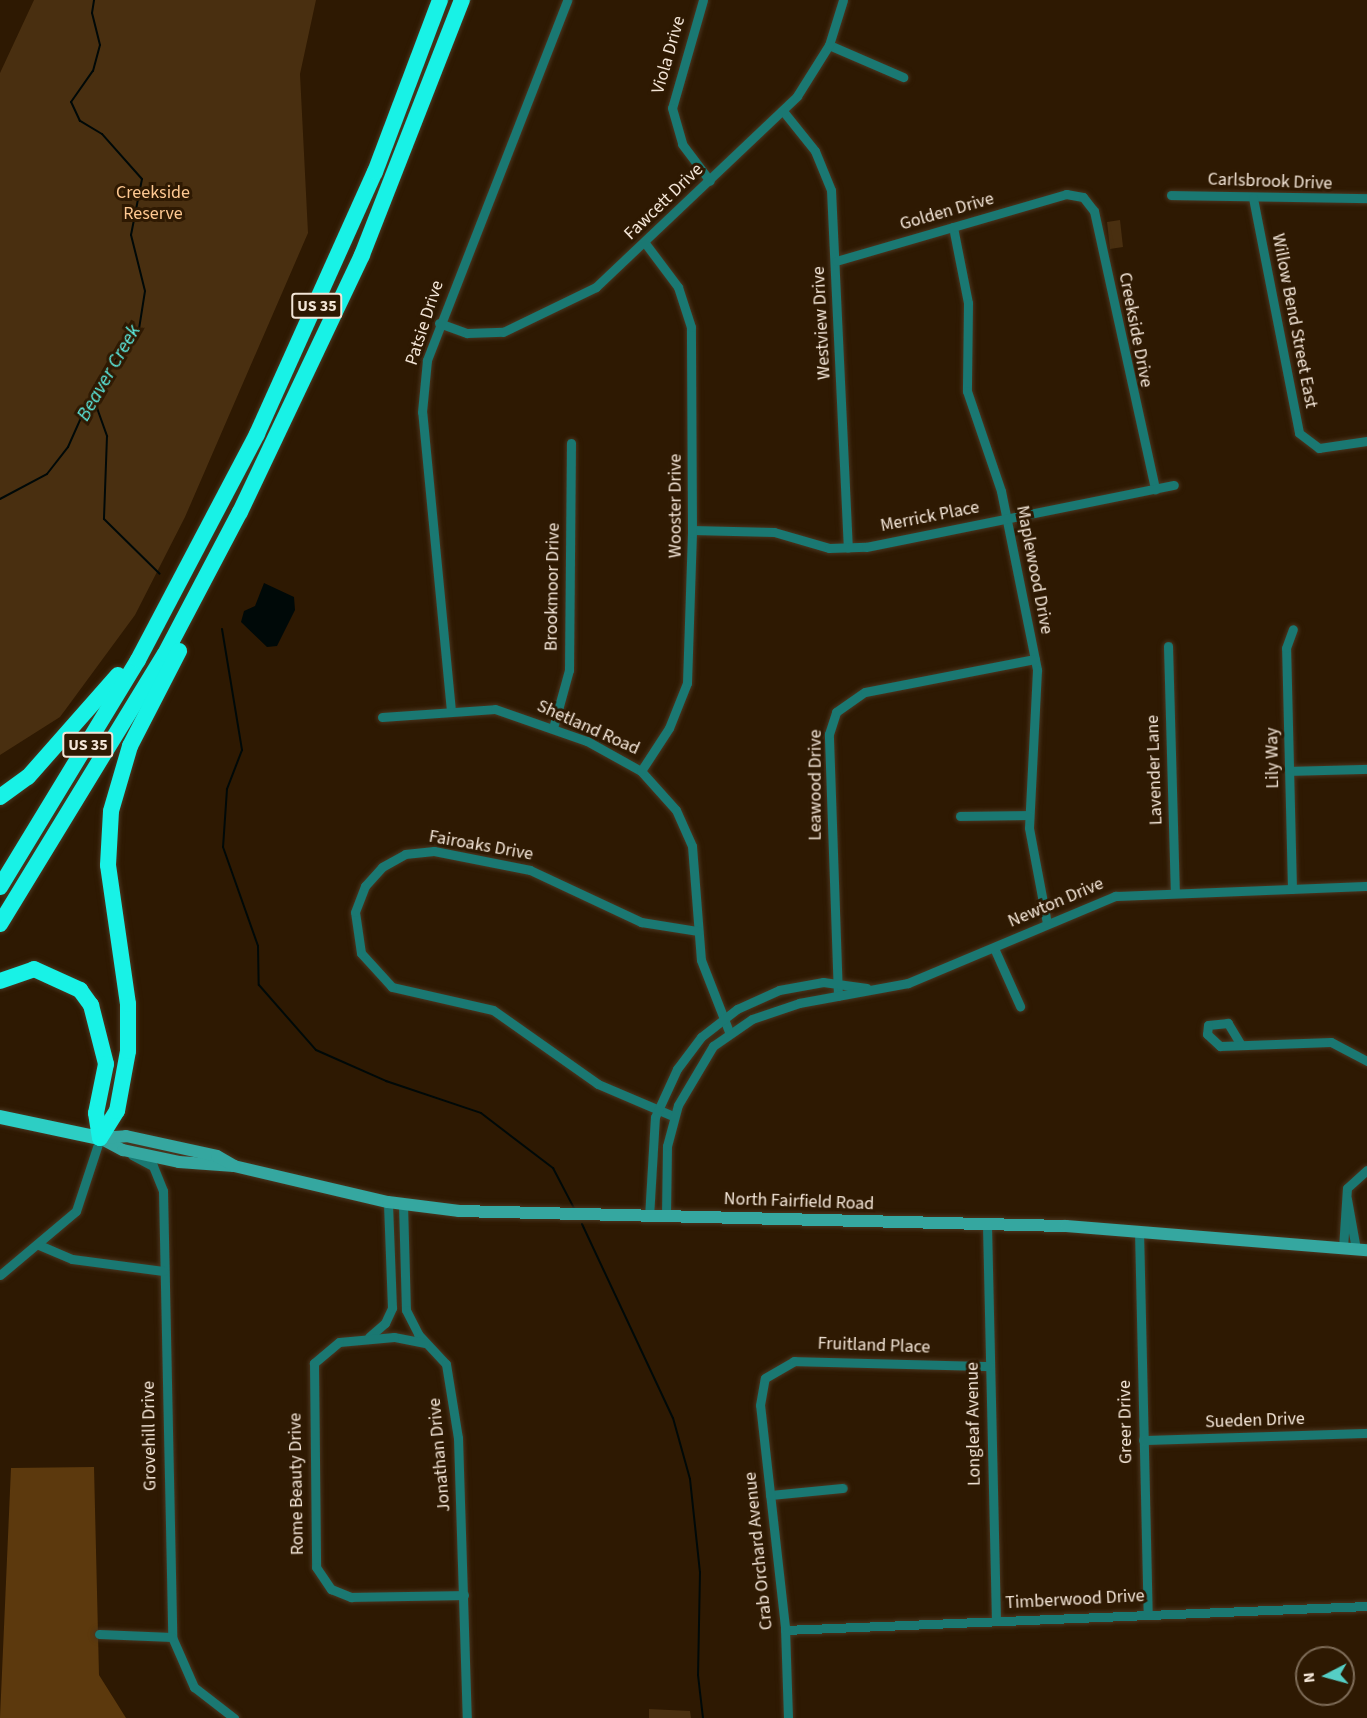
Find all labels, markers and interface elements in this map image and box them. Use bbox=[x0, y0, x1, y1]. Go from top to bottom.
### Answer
street label: Viola Drive bbox=[648, 14, 690, 96]
street label: Fawcett Drive bbox=[620, 159, 708, 245]
street label: Carlsbrook Drive bbox=[1207, 169, 1333, 195]
park label: Creekside Reserve bbox=[116, 183, 190, 226]
street label: Golden Drive bbox=[897, 188, 997, 236]
street label: Willow Bend Street East bbox=[1266, 232, 1322, 410]
street label: Westview Drive bbox=[808, 266, 836, 380]
street label: Creekside Drive bbox=[1113, 271, 1157, 389]
street label: Patsie Drive bbox=[401, 278, 449, 368]
road number: US 35 bbox=[290, 293, 344, 319]
water label: Beaver Creek bbox=[72, 321, 146, 425]
street label: Wooster Drive bbox=[665, 454, 687, 558]
street label: Merrick Place bbox=[879, 497, 981, 537]
street label: Maplewood Drive bbox=[1011, 504, 1057, 636]
street label: Brookmoor Drive bbox=[541, 523, 565, 651]
street label: Shetland Road bbox=[533, 696, 643, 760]
street label: Lavender Lane bbox=[1142, 715, 1168, 825]
street label: Lily Way bbox=[1262, 727, 1284, 789]
street label: Leawood Drive bbox=[805, 729, 827, 841]
road number: US 35 bbox=[61, 732, 115, 758]
street label: Fairoaks Drive bbox=[427, 826, 535, 866]
street label: Newton Drive bbox=[1005, 873, 1107, 933]
street label: North Fairfield Road bbox=[723, 1189, 875, 1215]
street label: Fruitland Place bbox=[817, 1333, 931, 1359]
street label: Longleaf Avenue bbox=[962, 1362, 986, 1486]
street label: Greer Drive bbox=[1114, 1380, 1138, 1464]
street label: Grovehill Drive bbox=[138, 1381, 162, 1491]
street label: Jonathan Drive bbox=[424, 1397, 456, 1513]
street label: Sueden Drive bbox=[1205, 1408, 1305, 1434]
street label: Rome Beauty Drive bbox=[285, 1413, 309, 1555]
street label: Crab Orchard Avenue bbox=[740, 1471, 778, 1631]
street label: Timberwood Drive bbox=[1005, 1586, 1145, 1614]
north arrow bbox=[1295, 1646, 1355, 1706]
text: N bbox=[1298, 1671, 1321, 1684]

